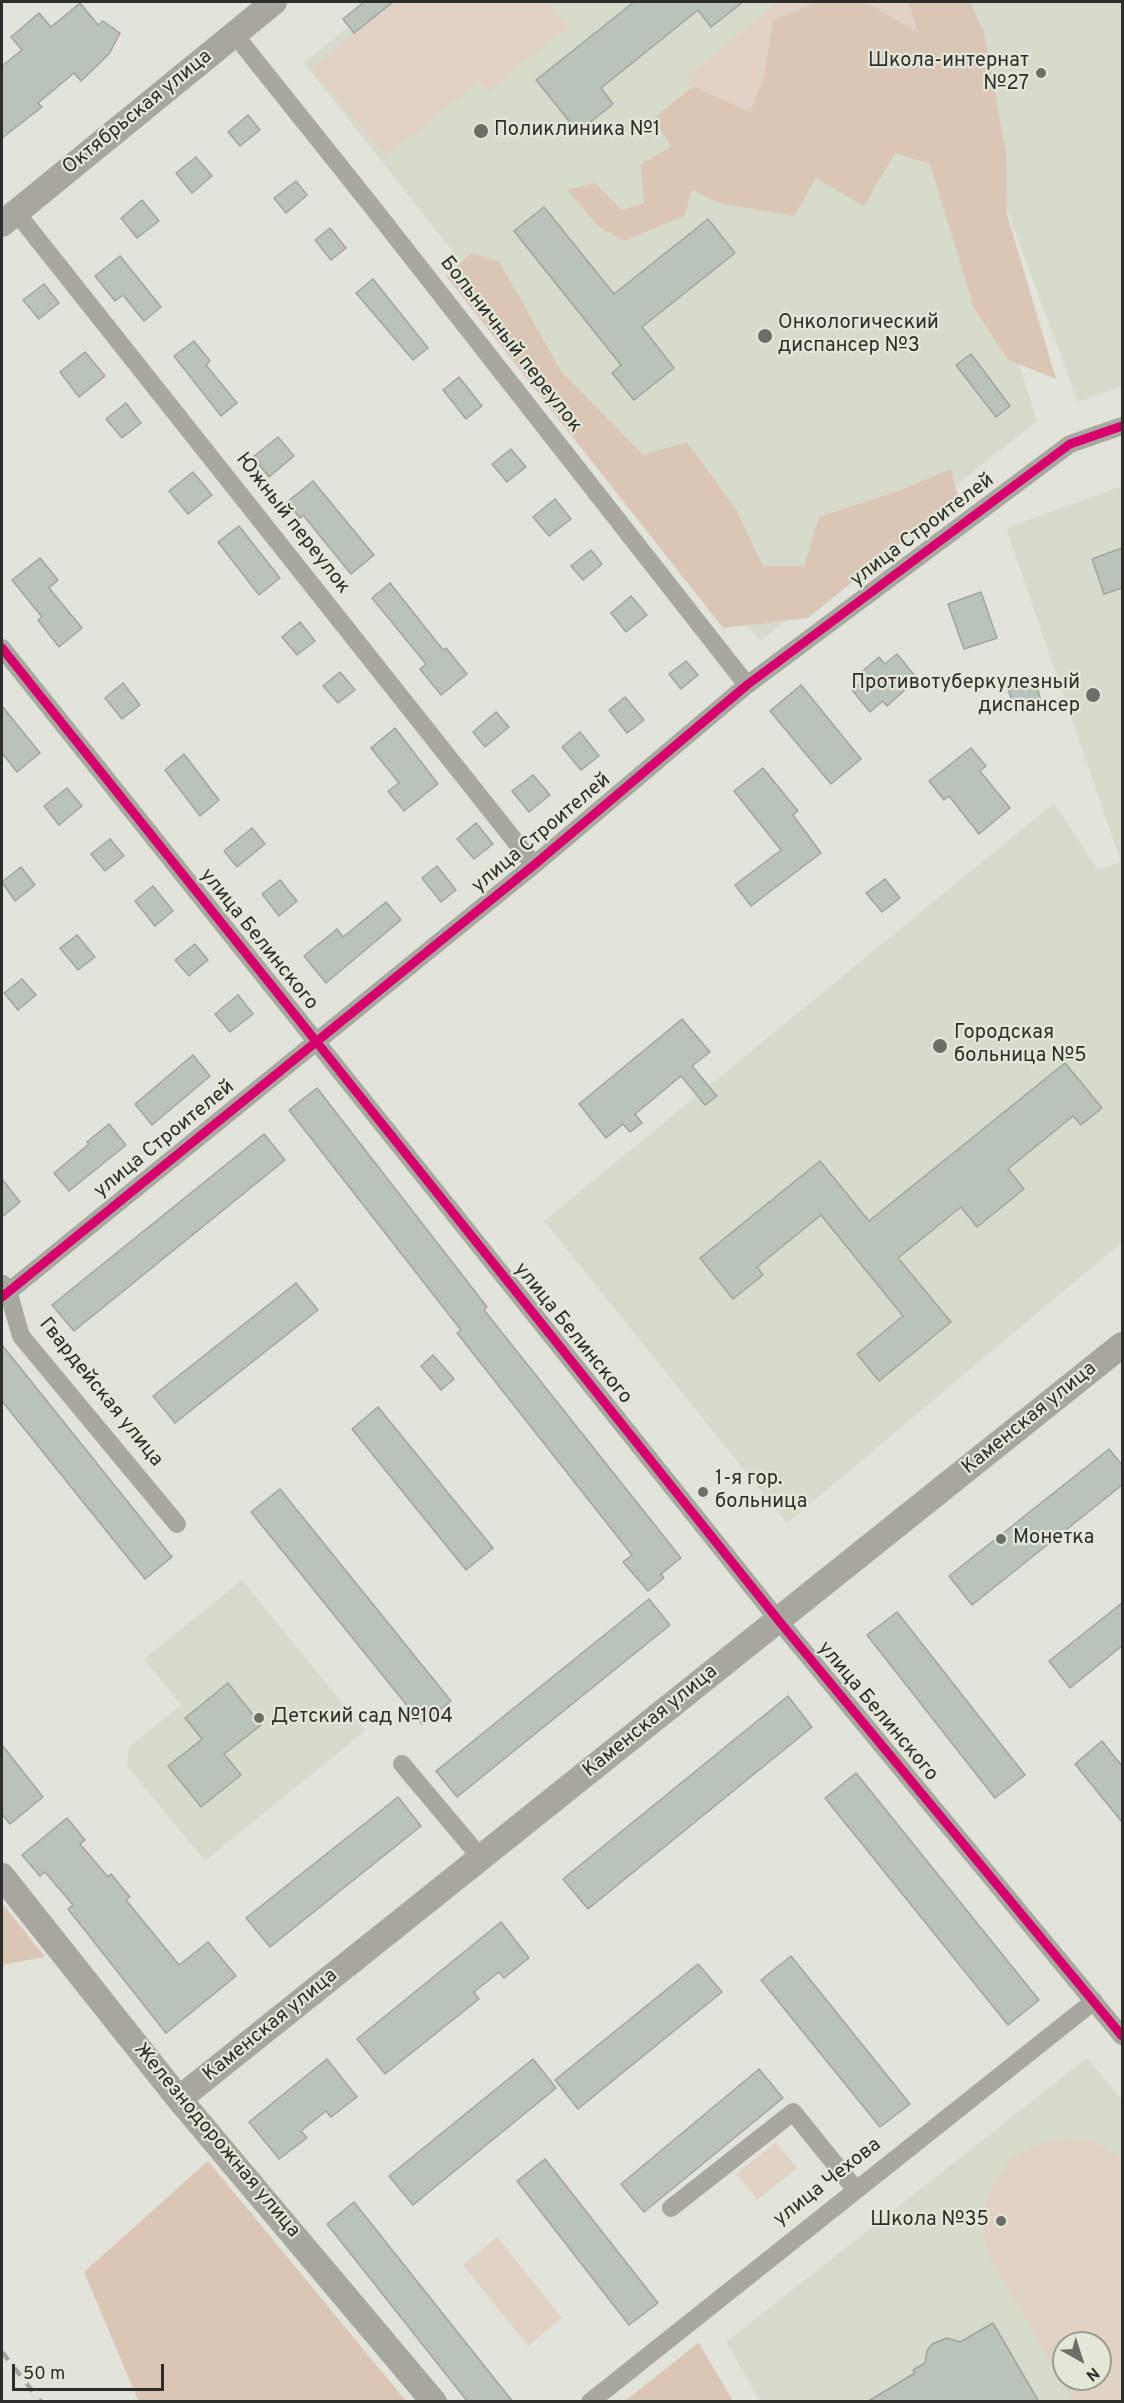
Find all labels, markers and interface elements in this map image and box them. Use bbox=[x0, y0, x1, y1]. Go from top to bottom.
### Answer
street label: Октябрьская улица bbox=[58, 45, 218, 181]
place label: Школа-интернат №27 bbox=[868, 50, 1029, 97]
marker: Школа-интернат №27 bbox=[1034, 66, 1048, 80]
place label: Поликлиника №1 bbox=[494, 119, 660, 143]
marker: Поликлиника №1 bbox=[472, 122, 490, 140]
street label: Больничный переулок bbox=[434, 252, 586, 438]
place label: Онкологический диспансер №3 bbox=[778, 312, 939, 359]
marker: Онкологический диспансер №3 bbox=[756, 327, 774, 345]
street label: Южный переулок bbox=[230, 449, 354, 599]
street label: улица Строителей bbox=[846, 469, 1000, 593]
place label: Противотуберкулезный диспансер bbox=[851, 672, 1080, 719]
marker: Противотуберкулезный диспансер bbox=[1084, 686, 1102, 704]
street label: улица Строителей bbox=[468, 769, 616, 899]
street label: улица Белинского bbox=[194, 865, 322, 1015]
place label: Городская больница №5 bbox=[954, 1022, 1087, 1069]
marker: Городская больница №5 bbox=[931, 1037, 949, 1055]
street label: улица Строителей bbox=[90, 1076, 240, 1204]
street label: улица Белинского bbox=[508, 1259, 636, 1409]
street label: Гвардейская улица bbox=[33, 1314, 167, 1472]
street label: Каменская улица bbox=[958, 1358, 1102, 1480]
place label: 1-я гор. больница bbox=[715, 1468, 807, 1515]
marker: 1-я гор. больница bbox=[696, 1485, 710, 1499]
place label: Монетка bbox=[1013, 1527, 1094, 1551]
marker: Монетка bbox=[994, 1532, 1008, 1546]
street label: улица Белинского bbox=[812, 1637, 942, 1787]
street label: Каменская улица bbox=[579, 1661, 723, 1783]
place label: Детский сад №104 bbox=[271, 1706, 453, 1730]
marker: Детский сад №104 bbox=[252, 1711, 266, 1725]
street label: Каменская улица bbox=[199, 1965, 343, 2087]
street label: Железнодорожная улица bbox=[128, 2039, 304, 2243]
street label: улица Чехова bbox=[769, 2134, 887, 2232]
place label: Школа №35 bbox=[870, 2209, 989, 2233]
marker: Школа №35 bbox=[994, 2214, 1008, 2228]
north arrow bbox=[1052, 2331, 1112, 2391]
scale bar bbox=[15, 2352, 166, 2390]
text: N bbox=[1081, 2362, 1103, 2385]
text: 50 m bbox=[23, 2363, 65, 2386]

